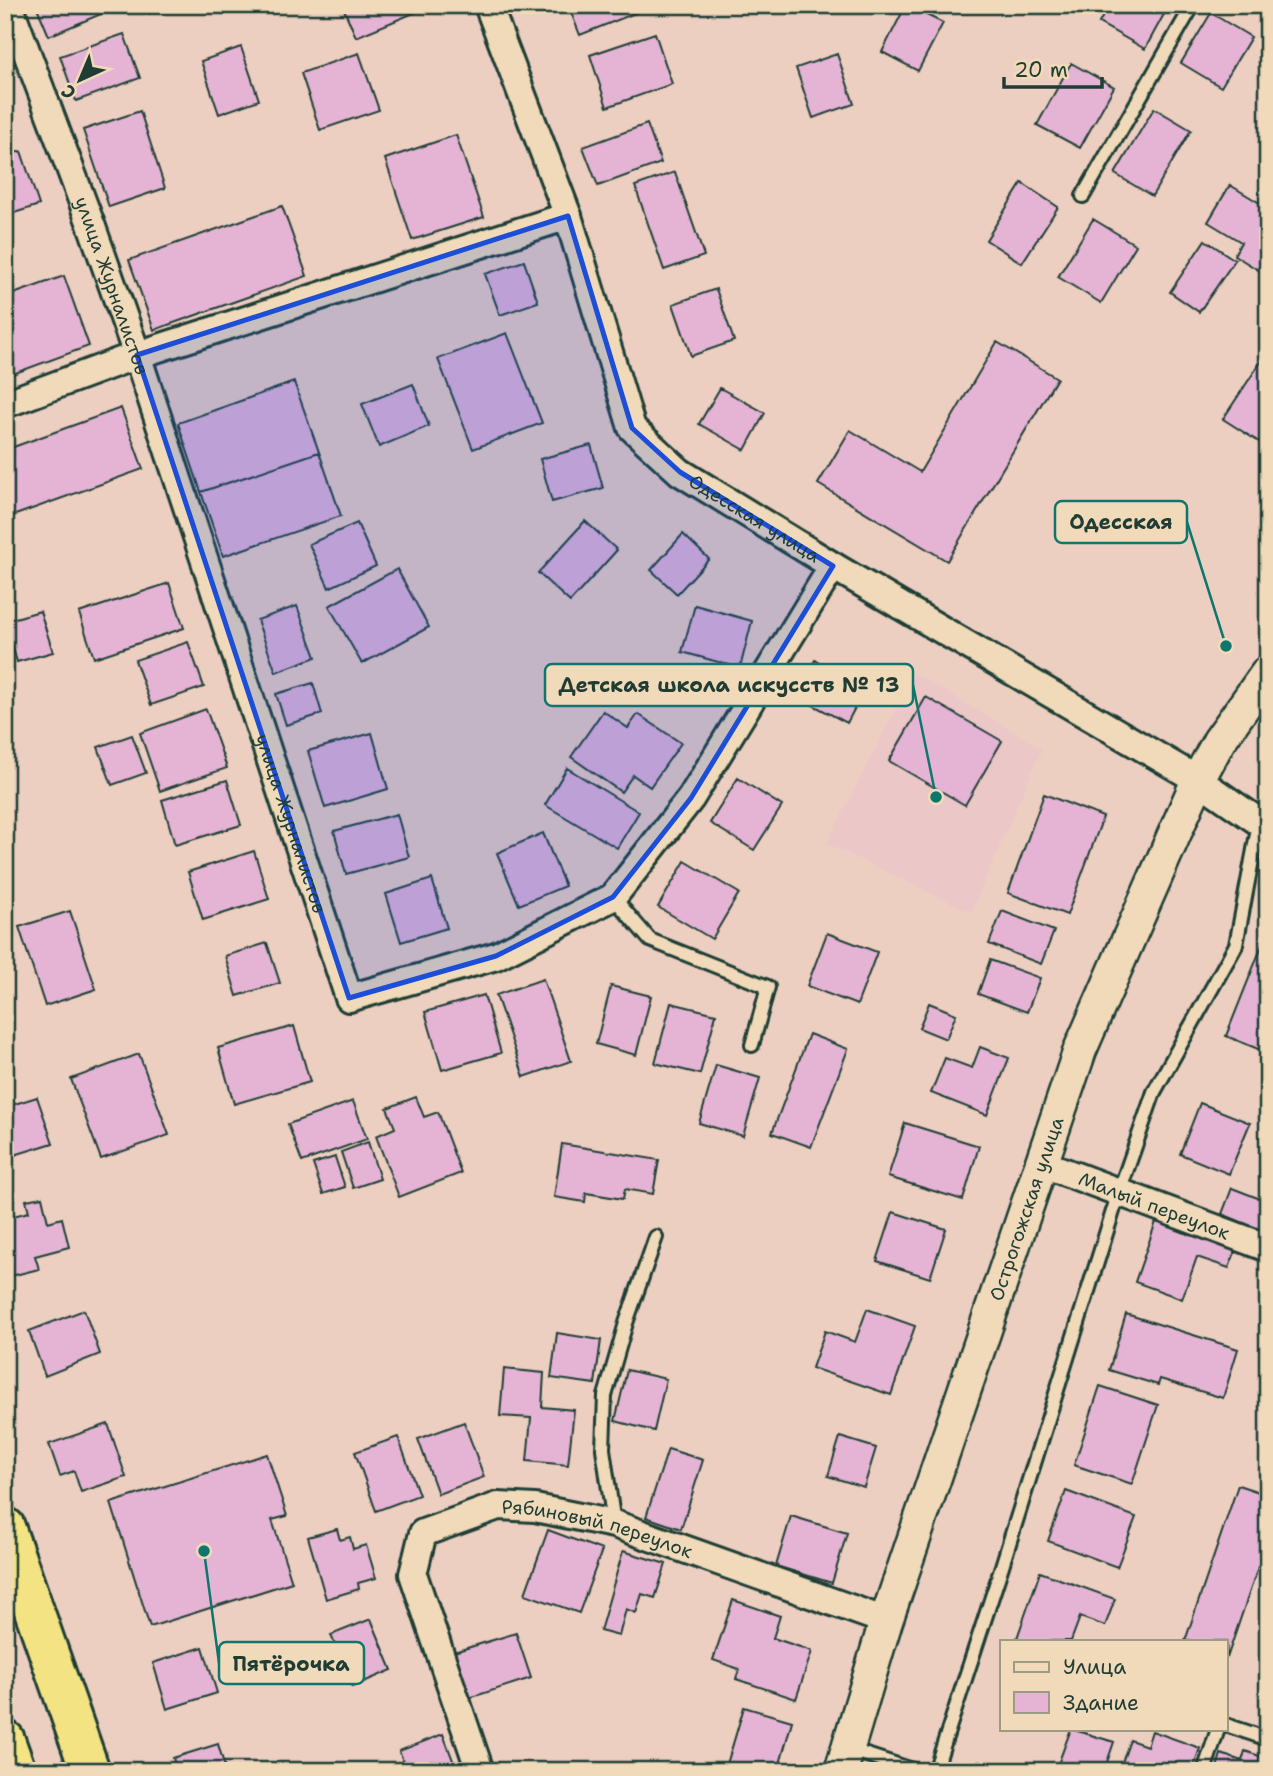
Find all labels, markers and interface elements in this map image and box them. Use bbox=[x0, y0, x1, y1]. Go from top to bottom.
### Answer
north arrow bbox=[46, 46, 116, 116]
scale bar bbox=[1004, 46, 1102, 90]
text: 20 m bbox=[1014, 56, 1068, 84]
text: С bbox=[56, 79, 81, 105]
street label: улица Журналистов bbox=[69, 193, 155, 378]
street label: Одесская улица bbox=[684, 469, 825, 568]
callout: Одесская bbox=[1055, 501, 1187, 543]
text: Одесская bbox=[1069, 508, 1173, 536]
callout: Детская школа искусств № 13 bbox=[545, 664, 913, 706]
text: Детская школа искусств № 13 bbox=[559, 671, 899, 699]
street label: улица Журналистов bbox=[250, 731, 332, 916]
street label: Острогожская улица bbox=[984, 1114, 1069, 1304]
street label: Малый переулок bbox=[1075, 1166, 1233, 1246]
street label: Рябиновый переулок bbox=[501, 1494, 696, 1564]
legend bbox=[1000, 1640, 1228, 1730]
callout: Пятёрочка bbox=[219, 1642, 364, 1684]
text: Пятёрочка bbox=[232, 1650, 350, 1678]
text: Улица bbox=[1063, 1653, 1126, 1681]
text: Здание bbox=[1063, 1689, 1139, 1717]

